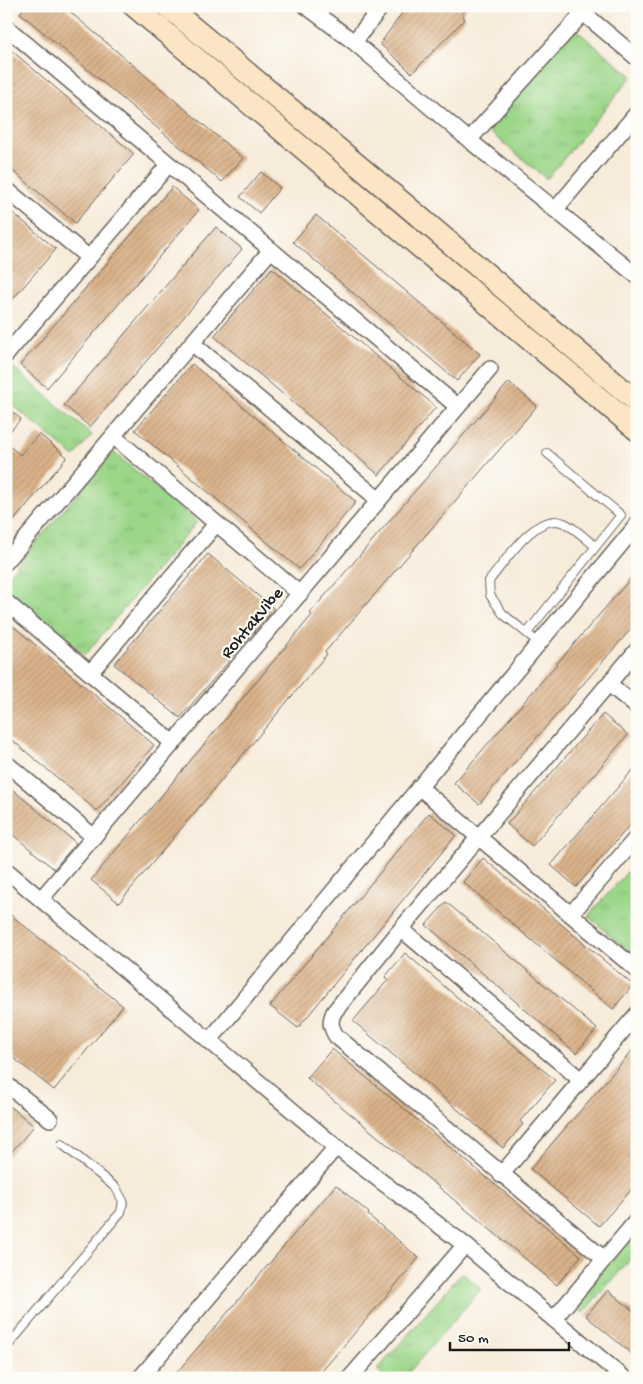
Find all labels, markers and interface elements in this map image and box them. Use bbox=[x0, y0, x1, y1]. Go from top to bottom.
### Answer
street label: RohtakVibe bbox=[217, 583, 289, 663]
scale bar bbox=[450, 1319, 569, 1351]
text: 50 m bbox=[458, 1330, 489, 1348]

